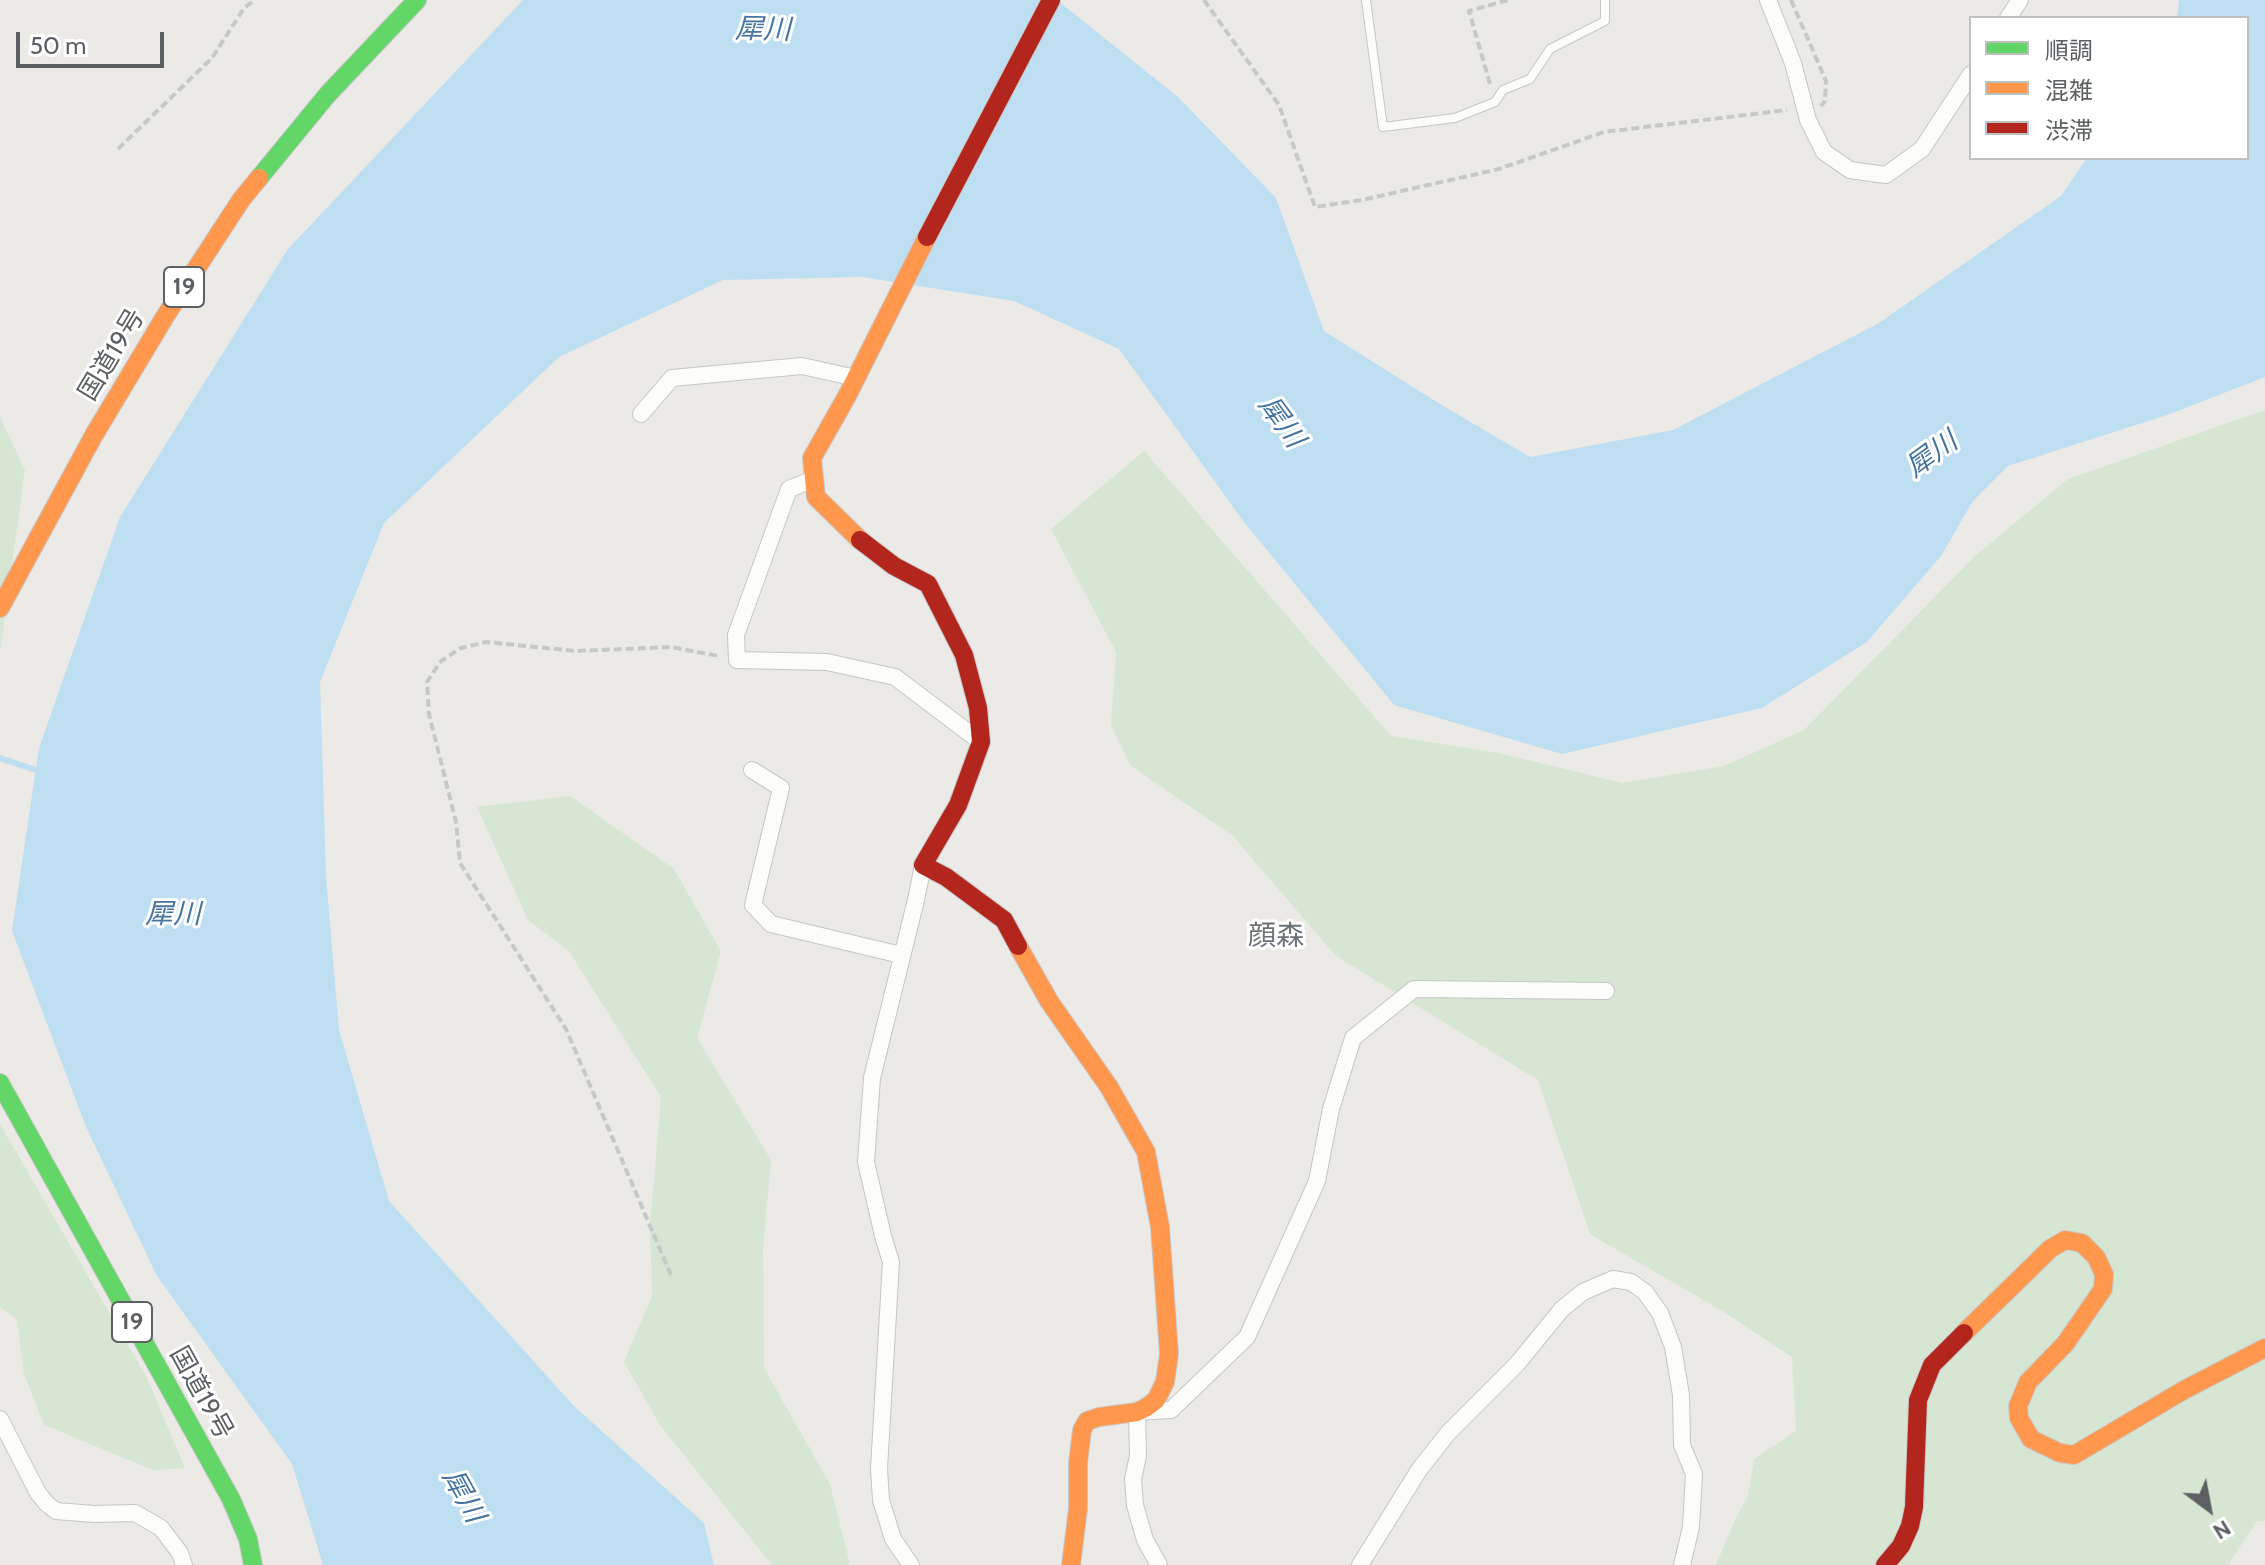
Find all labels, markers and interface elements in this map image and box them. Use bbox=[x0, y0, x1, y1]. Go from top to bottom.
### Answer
water label: 犀川 bbox=[735, 13, 791, 47]
scale bar bbox=[20, 16, 168, 66]
legend bbox=[1969, 16, 2249, 160]
text: 50 m bbox=[30, 31, 86, 60]
text: 順調 bbox=[2045, 36, 2093, 65]
text: 混雑 bbox=[2045, 76, 2093, 105]
text: 渋滞 bbox=[2045, 116, 2093, 145]
road number: 19 bbox=[164, 267, 204, 307]
street label: 国道19号 bbox=[73, 304, 151, 406]
water label: 犀川 bbox=[1251, 389, 1311, 455]
water label: 犀川 bbox=[1899, 425, 1965, 485]
water label: 犀川 bbox=[145, 898, 201, 932]
district label: 顔森 bbox=[1248, 920, 1304, 954]
road number: 19 bbox=[112, 1302, 152, 1342]
street label: 国道19号 bbox=[163, 1341, 239, 1445]
water label: 犀川 bbox=[435, 1463, 491, 1529]
north arrow bbox=[2169, 1469, 2249, 1549]
text: N bbox=[2208, 1514, 2236, 1545]

